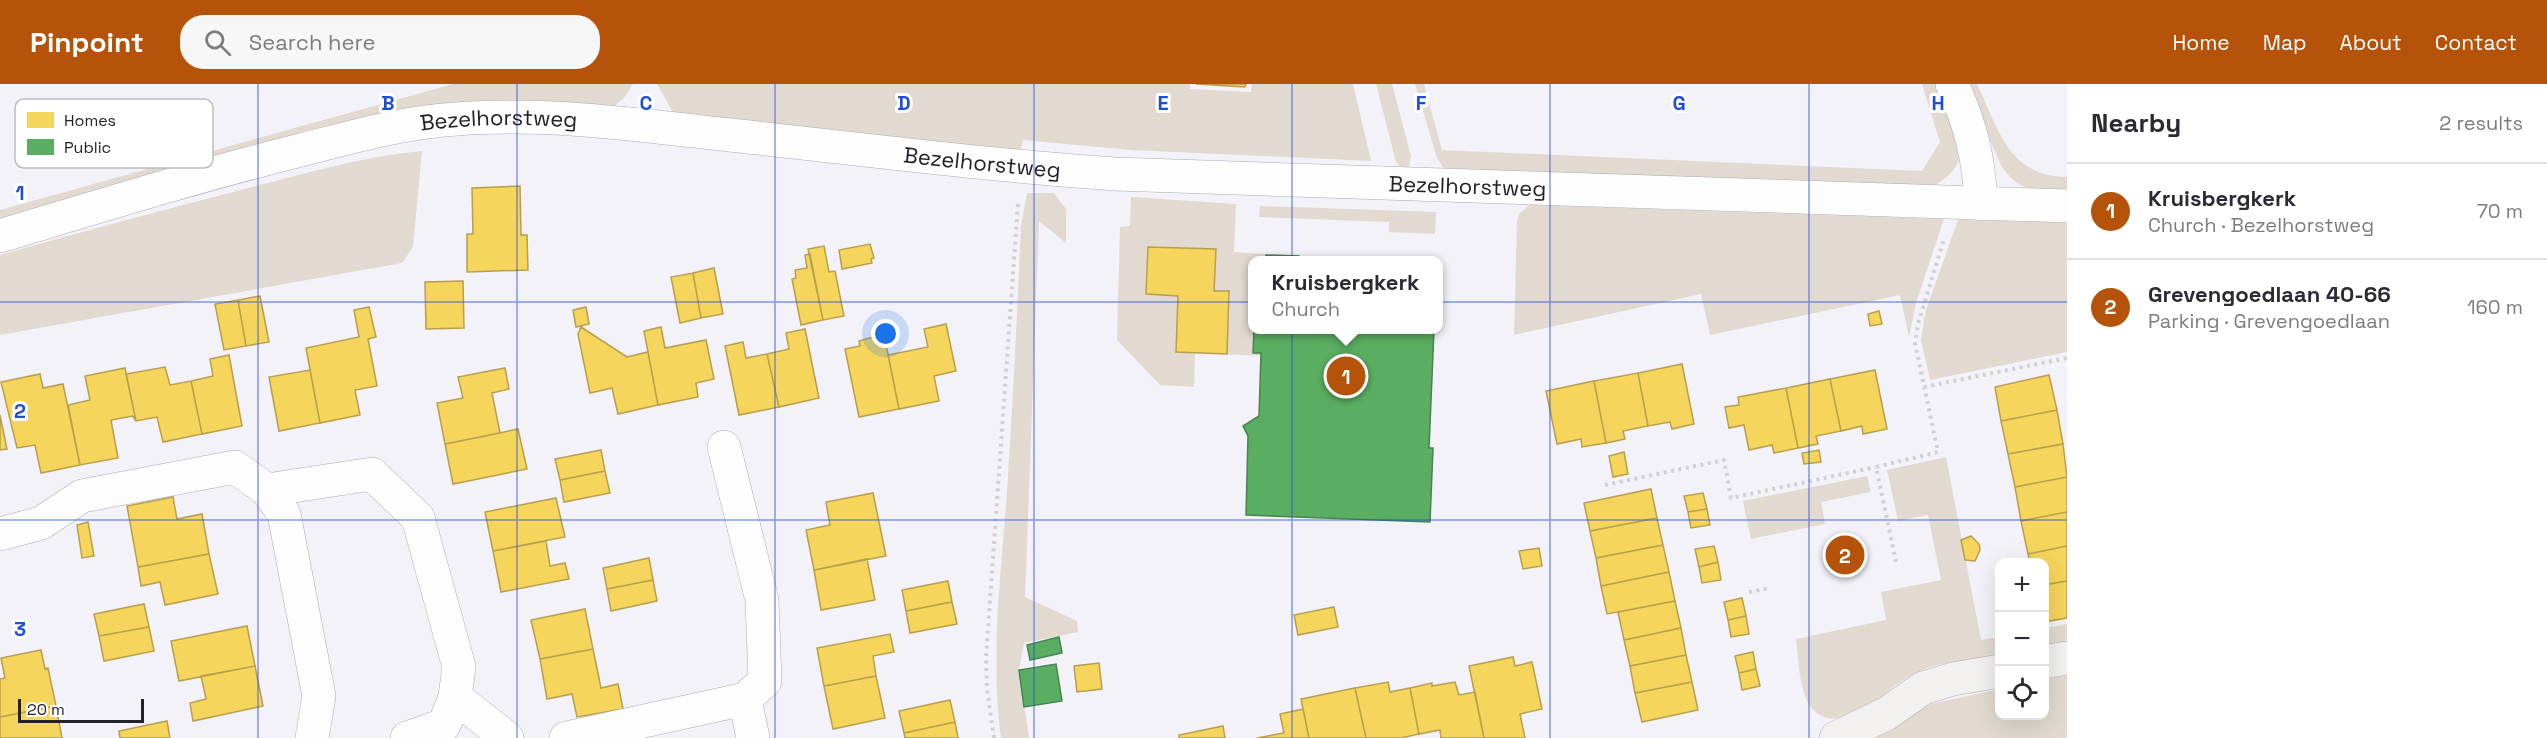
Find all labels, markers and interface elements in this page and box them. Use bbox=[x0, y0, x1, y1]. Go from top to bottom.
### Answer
search box bbox=[180, 15, 600, 69]
text: Pinpoint bbox=[30, 24, 144, 60]
icon: search bbox=[201, 26, 234, 59]
text: Search here bbox=[249, 28, 375, 56]
text: Home bbox=[2172, 29, 2230, 56]
text: Map bbox=[2263, 29, 2307, 56]
text: About bbox=[2340, 29, 2402, 56]
text: Contact bbox=[2435, 29, 2517, 56]
text: B bbox=[381, 90, 395, 116]
text: C bbox=[640, 90, 653, 116]
text: D bbox=[897, 90, 911, 116]
text: E bbox=[1157, 90, 1169, 116]
text: F bbox=[1416, 90, 1427, 116]
text: G bbox=[1672, 90, 1686, 116]
text: H bbox=[1931, 90, 1945, 116]
legend bbox=[15, 99, 213, 168]
street label: Bezelhorstweg bbox=[418, 103, 578, 137]
text: Nearby bbox=[2091, 106, 2181, 140]
text: Homes bbox=[64, 110, 116, 131]
text: 2 results bbox=[2439, 110, 2523, 136]
text: Public bbox=[64, 137, 111, 158]
street label: Bezelhorstweg bbox=[902, 140, 1062, 184]
street label: Bezelhorstweg bbox=[1388, 169, 1547, 202]
text: 1 bbox=[15, 180, 25, 206]
text: Kruisbergkerk bbox=[2148, 184, 2296, 212]
text: 1 bbox=[2106, 198, 2115, 224]
text: 70 m bbox=[2477, 198, 2523, 224]
text: Church · Bezelhorstweg bbox=[2148, 212, 2374, 238]
popup bbox=[1248, 256, 1443, 334]
text: Kruisbergkerk bbox=[1271, 268, 1420, 296]
text: Grevengoedlaan 40-66 bbox=[2148, 280, 2391, 308]
text: 2 bbox=[2105, 294, 2116, 320]
text: 160 m bbox=[2467, 294, 2523, 320]
text: Church bbox=[1271, 296, 1340, 322]
text: Parking · Grevengoedlaan bbox=[2148, 308, 2390, 334]
your location bbox=[871, 319, 900, 348]
pin: 1 bbox=[1326, 354, 1366, 398]
text: 2 bbox=[14, 398, 26, 424]
pin: 2 bbox=[1826, 532, 1864, 578]
map controls bbox=[1995, 558, 2049, 720]
button: + bbox=[1995, 558, 2049, 612]
button: − bbox=[1995, 612, 2049, 666]
text: 3 bbox=[14, 616, 26, 642]
button: locate bbox=[1995, 666, 2049, 720]
scale bar bbox=[18, 696, 144, 724]
text: 20 m bbox=[27, 699, 65, 720]

